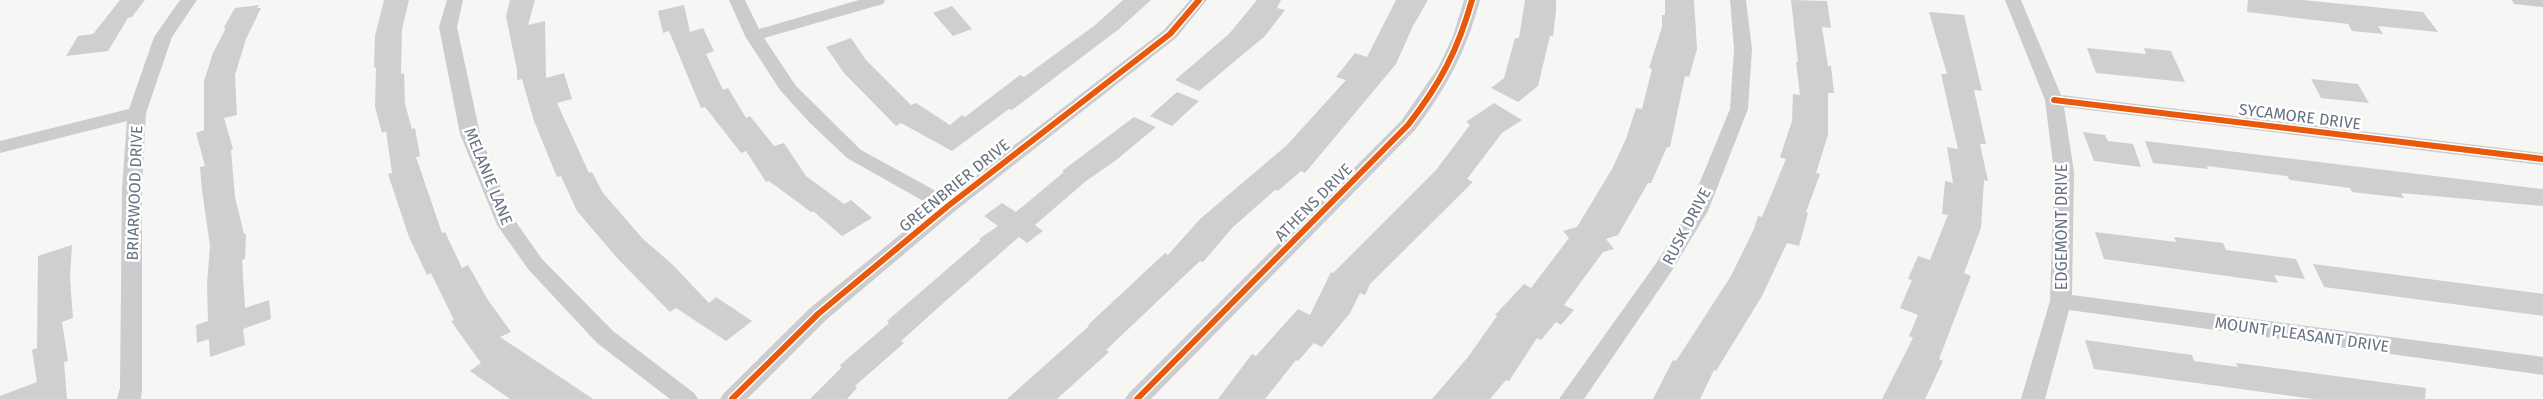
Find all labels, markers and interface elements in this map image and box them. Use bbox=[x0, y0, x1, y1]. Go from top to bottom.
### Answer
street label: SYCAMORE DRIVE bbox=[2238, 100, 2362, 133]
street label: BRIARWOOD DRIVE bbox=[123, 125, 146, 261]
street label: MELANIE LANE bbox=[460, 125, 517, 228]
street label: GREENBRIER DRIVE bbox=[895, 135, 1013, 236]
street label: ATHENS DRIVE bbox=[1271, 160, 1356, 245]
street label: EDGEMONT DRIVE bbox=[2052, 164, 2071, 290]
street label: RUSK DRIVE bbox=[1658, 184, 1715, 268]
street label: MOUNT PLEASANT DRIVE bbox=[2214, 313, 2390, 356]

